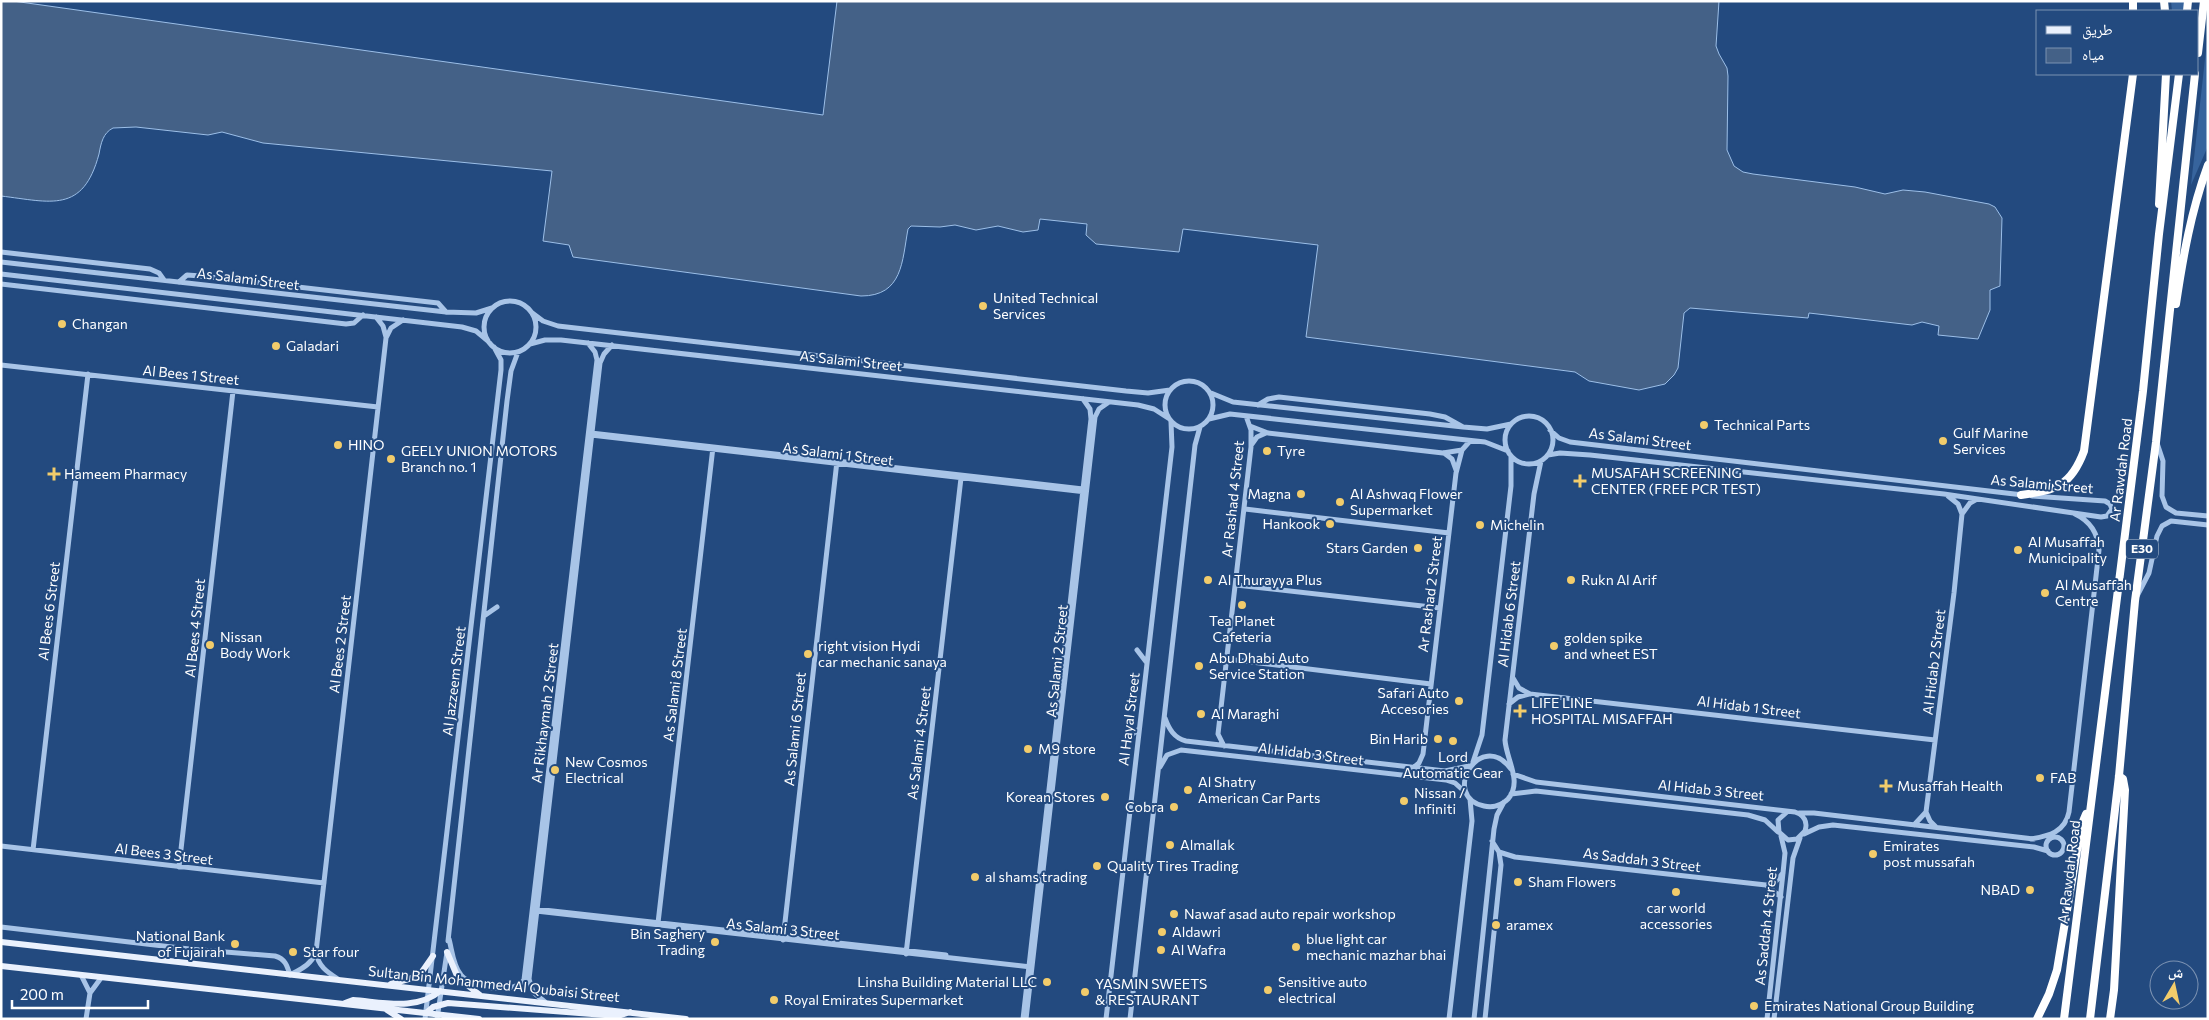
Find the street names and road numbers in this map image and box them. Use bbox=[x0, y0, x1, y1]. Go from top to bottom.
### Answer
street label: As Salami Street bbox=[196, 264, 301, 293]
street label: As Salami Street bbox=[799, 347, 904, 374]
street label: Al Bees 1 Street bbox=[142, 361, 240, 388]
street label: Ar Rawdah Road bbox=[2106, 417, 2135, 523]
street label: As Salami Street bbox=[1588, 424, 1693, 453]
street label: As Salami 1 Street bbox=[782, 438, 895, 469]
street label: Ar Rashad 4 Street bbox=[1218, 439, 1247, 558]
street label: As Salami Street bbox=[1990, 471, 2094, 496]
street label: Ar Rashad 2 Street bbox=[1414, 535, 1445, 653]
road number: E30 bbox=[2126, 540, 2158, 558]
street label: Al Hidab 6 Street bbox=[1494, 559, 1523, 668]
street label: Al Bees 6 Street bbox=[34, 560, 63, 661]
street label: Al Bees 4 Street bbox=[181, 577, 208, 678]
street label: Al Bees 2 Street bbox=[325, 594, 354, 694]
street label: As Salami 2 Street bbox=[1042, 603, 1071, 718]
street label: Al Hidab 2 Street bbox=[1919, 608, 1948, 716]
street label: Al Jazzeem Street bbox=[438, 625, 469, 737]
street label: As Salami 8 Street bbox=[659, 627, 690, 743]
street label: Ar Rikhaymah 2 Street bbox=[527, 642, 562, 784]
street label: As Salami 6 Street bbox=[780, 671, 809, 787]
street label: Al Hayal Street bbox=[1114, 671, 1143, 767]
street label: As Salami 4 Street bbox=[903, 685, 934, 801]
street label: Al Hidab 1 Street bbox=[1696, 692, 1802, 721]
street label: Al Hidab 3 Street bbox=[1257, 739, 1365, 768]
street label: Al Hidab 3 Street bbox=[1657, 775, 1765, 804]
street label: Ar Rawdah Road bbox=[2054, 819, 2083, 925]
street label: Al Bees 3 Street bbox=[114, 839, 214, 868]
street label: As Saddah 3 Street bbox=[1582, 844, 1702, 875]
street label: As Saddah 4 Street bbox=[1751, 866, 1780, 986]
street label: As Salami 3 Street bbox=[726, 914, 841, 943]
street label: Sultan Bin Mohammed Al Qubaisi Street bbox=[367, 962, 621, 1005]

